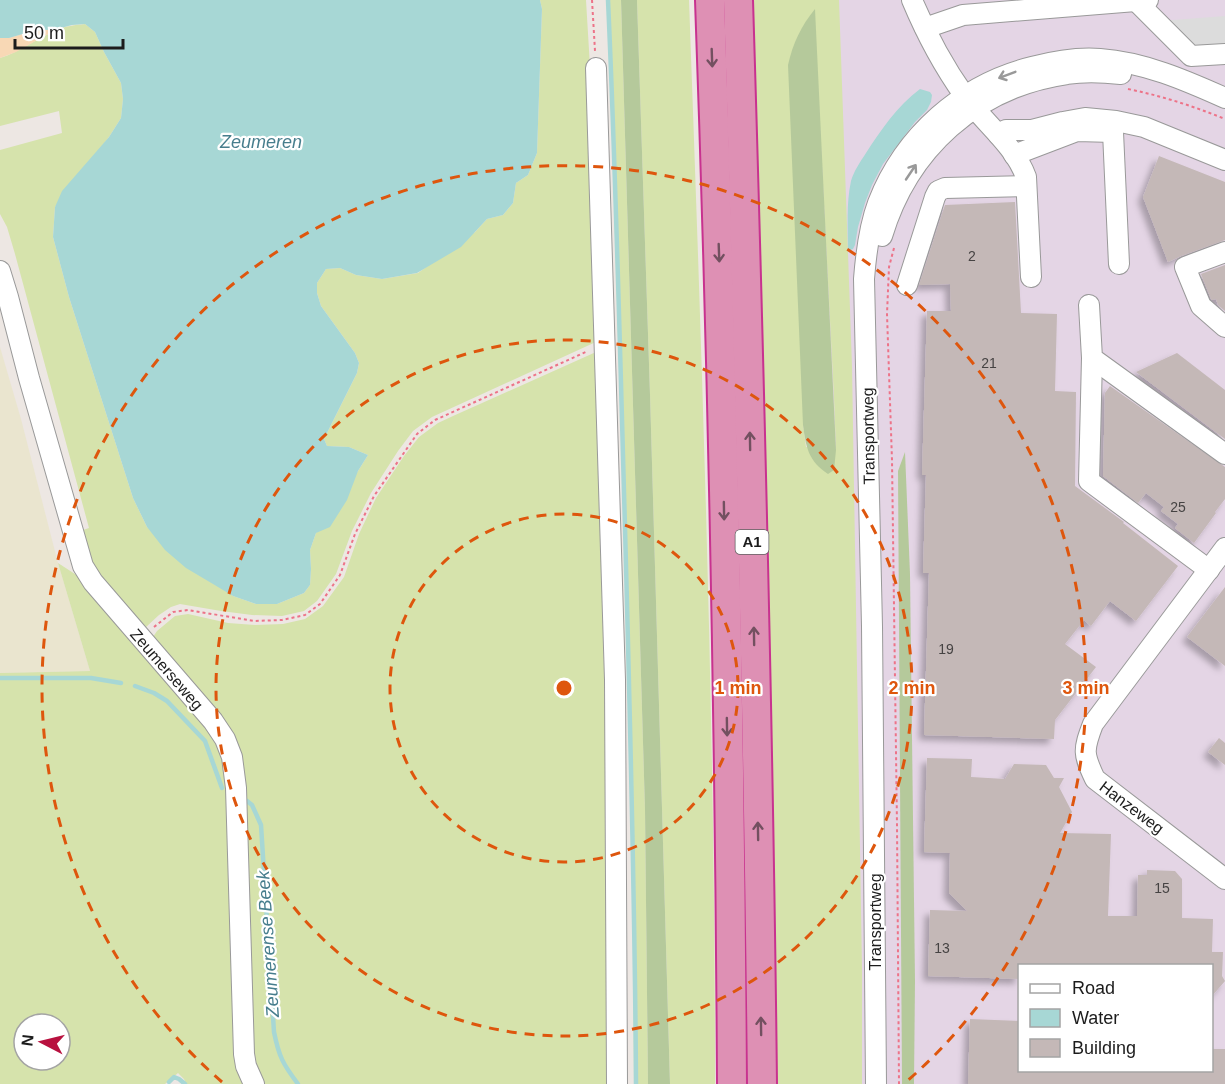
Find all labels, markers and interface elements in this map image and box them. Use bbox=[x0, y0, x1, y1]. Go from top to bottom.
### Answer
scale bar bbox=[15, 12, 123, 50]
text: 50 m bbox=[24, 23, 64, 43]
one-way arrow bbox=[706, 48, 718, 68]
one-way arrow bbox=[999, 70, 1017, 81]
water label: Zeumeren bbox=[219, 132, 302, 152]
one-way arrow bbox=[905, 164, 917, 181]
one-way arrow bbox=[713, 243, 725, 263]
house number: 2 bbox=[968, 248, 976, 264]
house number: 21 bbox=[981, 355, 997, 371]
street label: Transportweg bbox=[859, 387, 878, 485]
one-way arrow bbox=[744, 431, 756, 451]
house number: 25 bbox=[1170, 499, 1186, 515]
one-way arrow bbox=[718, 501, 729, 521]
road number: A1 bbox=[736, 530, 768, 554]
street label: Zeumerseweg bbox=[127, 625, 206, 713]
one-way arrow bbox=[748, 626, 760, 646]
house number: 19 bbox=[938, 641, 954, 657]
centre of rings bbox=[554, 678, 574, 698]
text: 1 min bbox=[714, 678, 762, 698]
text: 2 min bbox=[888, 678, 936, 698]
text: 3 min bbox=[1062, 678, 1110, 698]
one-way arrow bbox=[722, 717, 733, 737]
street label: Hanzeweg bbox=[1096, 778, 1167, 837]
one-way arrow bbox=[752, 821, 764, 841]
water label: Zeumerense Beek bbox=[253, 869, 283, 1019]
street label: Transportweg bbox=[867, 873, 884, 971]
house number: 15 bbox=[1154, 880, 1170, 896]
house number: 13 bbox=[934, 940, 950, 956]
legend bbox=[1018, 964, 1213, 1072]
text: Road bbox=[1072, 978, 1115, 998]
text: Water bbox=[1072, 1008, 1119, 1028]
north arrow bbox=[12, 1012, 72, 1072]
one-way arrow bbox=[755, 1016, 767, 1036]
text: N bbox=[18, 1033, 37, 1047]
text: Building bbox=[1072, 1038, 1136, 1058]

